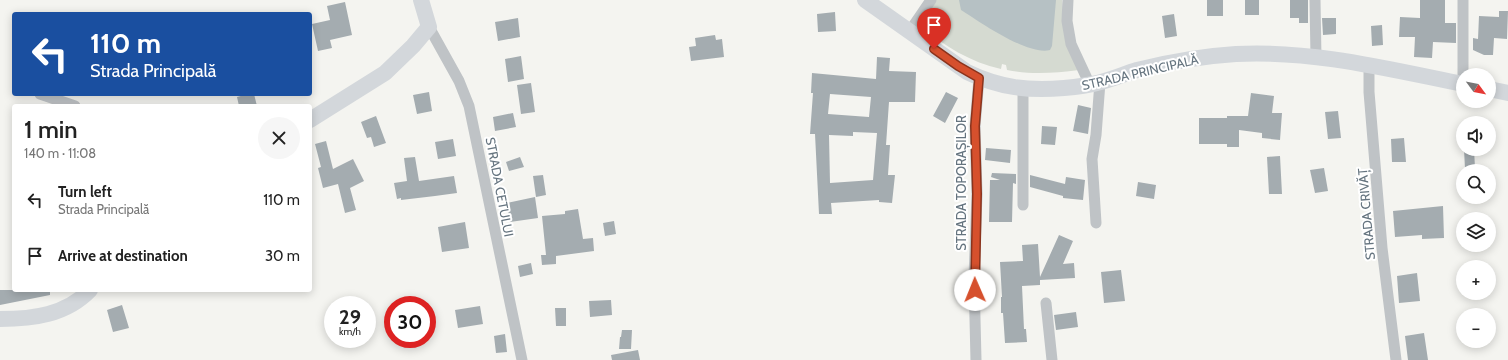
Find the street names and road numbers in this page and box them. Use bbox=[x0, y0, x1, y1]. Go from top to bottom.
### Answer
street label: STRADA PRINCIPALĂ bbox=[1080, 51, 1200, 93]
street label: STRADA TOPORAȘILOR bbox=[953, 115, 970, 251]
street label: STRADA CETULUI bbox=[482, 136, 518, 238]
street label: STRADA CRIVĂȚ bbox=[1354, 167, 1379, 261]

